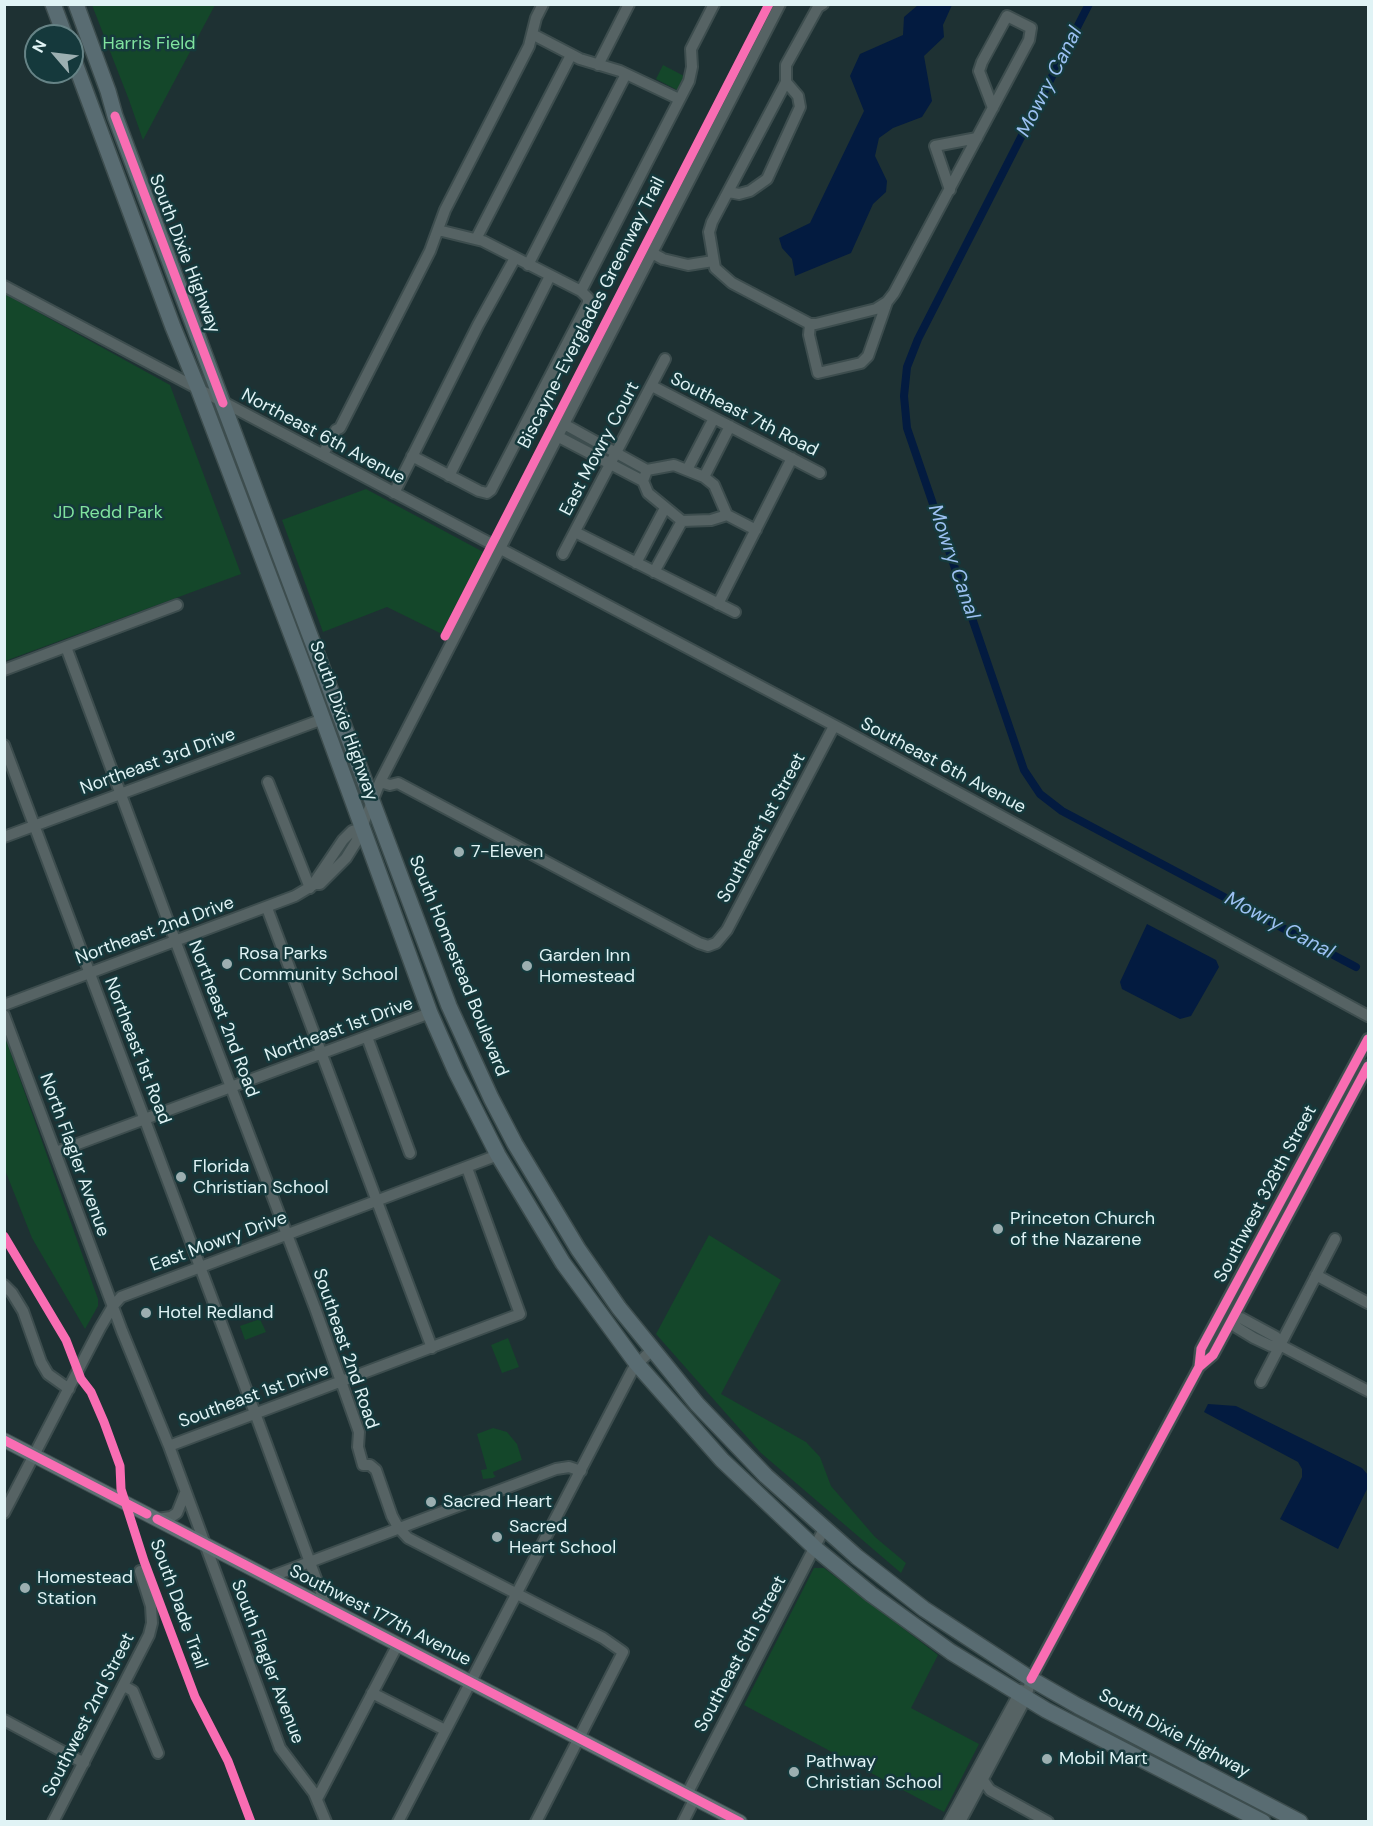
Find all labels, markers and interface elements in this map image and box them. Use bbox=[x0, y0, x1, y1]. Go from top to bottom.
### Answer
water label: Mowry Canal bbox=[1012, 23, 1088, 141]
north arrow bbox=[24, 24, 84, 84]
park label: Harris Field bbox=[103, 33, 195, 55]
text: N bbox=[27, 36, 51, 56]
street label: South Dixie Highway bbox=[144, 171, 224, 337]
street label: Biscayne-Everglades Greenway Trail bbox=[514, 174, 670, 452]
street label: Southeast 7th Road bbox=[666, 368, 822, 462]
street label: East Mowry Court bbox=[556, 378, 644, 520]
street label: Northeast 6th Avenue bbox=[237, 385, 409, 489]
water label: Mowry Canal bbox=[922, 501, 984, 623]
park label: JD Redd Park bbox=[53, 502, 163, 524]
street label: South Dixie Highway bbox=[304, 638, 382, 804]
street label: Southeast 6th Avenue bbox=[857, 713, 1029, 819]
street label: Northeast 3rd Drive bbox=[78, 724, 238, 800]
street label: Southeast 1st Street bbox=[713, 749, 811, 907]
place label: 7-Eleven bbox=[471, 841, 543, 863]
marker: 7-Eleven bbox=[452, 845, 466, 859]
street label: South Homestead Boulevard bbox=[404, 852, 512, 1080]
water label: Mowry Canal bbox=[1220, 887, 1338, 965]
street label: Northeast 2nd Drive bbox=[73, 892, 237, 970]
street label: Northeast 2nd Road bbox=[183, 937, 263, 1101]
place label: Rosa Parks Community School bbox=[239, 943, 398, 986]
place label: Garden Inn Homestead bbox=[539, 945, 635, 988]
marker: Rosa Parks Community School bbox=[220, 957, 234, 971]
marker: Garden Inn Homestead bbox=[520, 959, 534, 973]
street label: Northeast 1st Road bbox=[99, 974, 175, 1128]
street label: Northeast 1st Drive bbox=[262, 993, 416, 1067]
street label: North Flagler Avenue bbox=[34, 1070, 114, 1240]
street label: Southwest 328th Street bbox=[1210, 1102, 1322, 1286]
place label: Florida Christian School bbox=[193, 1156, 329, 1198]
marker: Florida Christian School bbox=[174, 1170, 188, 1184]
street label: East Mowry Drive bbox=[148, 1207, 290, 1277]
place label: Princeton Church of the Nazarene bbox=[1010, 1208, 1155, 1250]
marker: Princeton Church of the Nazarene bbox=[991, 1222, 1005, 1236]
street label: Southeast 2nd Road bbox=[307, 1266, 383, 1432]
place label: Hotel Redland bbox=[158, 1302, 273, 1324]
marker: Hotel Redland bbox=[139, 1306, 153, 1320]
street label: Southeast 1st Drive bbox=[176, 1359, 332, 1433]
place label: Sacred Heart bbox=[443, 1491, 552, 1513]
marker: Sacred Heart bbox=[424, 1495, 438, 1509]
place label: Sacred Heart School bbox=[509, 1516, 616, 1558]
marker: Sacred Heart School bbox=[490, 1530, 504, 1544]
street label: South Dade Trail bbox=[145, 1536, 211, 1672]
street label: Southwest 177th Avenue bbox=[285, 1561, 475, 1671]
place label: Homestead Station bbox=[37, 1567, 133, 1610]
street label: Southeast 6th Street bbox=[691, 1572, 791, 1736]
street label: South Flagler Avenue bbox=[226, 1577, 308, 1747]
marker: Homestead Station bbox=[18, 1581, 32, 1595]
street label: Southwest 2nd Street bbox=[38, 1630, 140, 1800]
street label: South Dixie Highway bbox=[1095, 1685, 1253, 1783]
place label: Mobil Mart bbox=[1059, 1748, 1148, 1770]
place label: Pathway Christian School bbox=[806, 1751, 942, 1794]
marker: Mobil Mart bbox=[1040, 1752, 1054, 1766]
marker: Pathway Christian School bbox=[787, 1765, 801, 1779]

